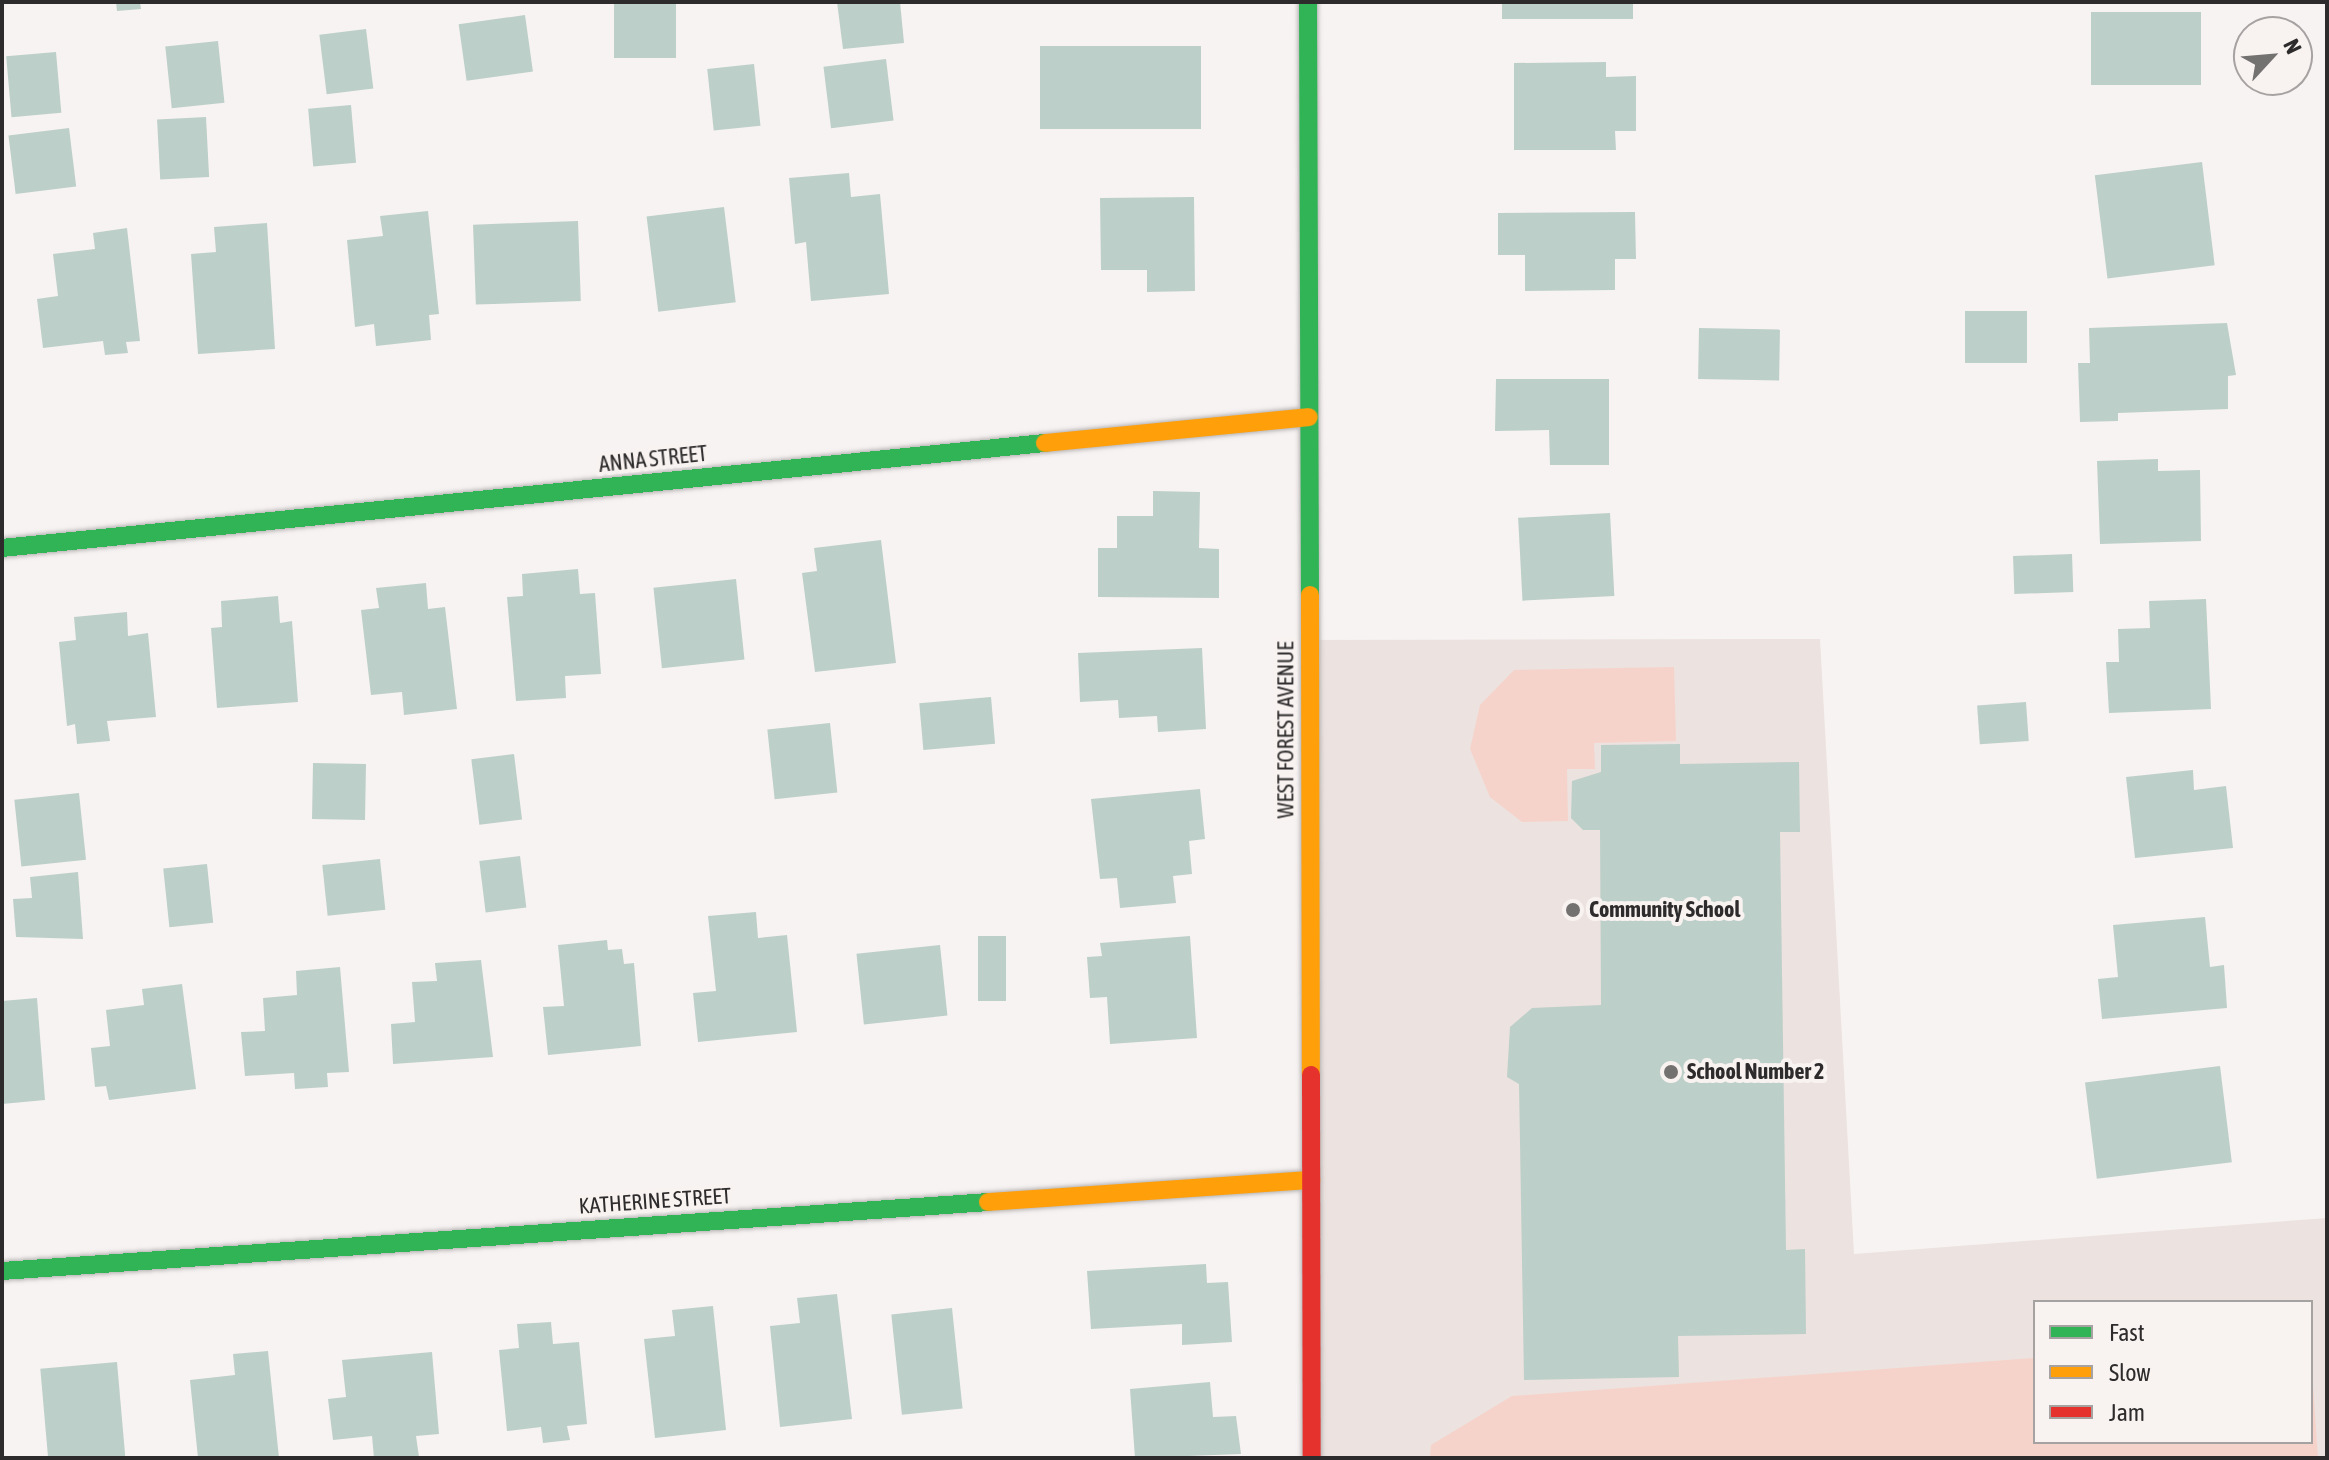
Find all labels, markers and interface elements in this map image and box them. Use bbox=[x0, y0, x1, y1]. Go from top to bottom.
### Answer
north arrow bbox=[2233, 16, 2313, 96]
text: N bbox=[2278, 35, 2307, 58]
street label: ANNA STREET bbox=[598, 440, 708, 478]
street label: WEST FOREST AVENUE bbox=[1273, 641, 1299, 819]
place label: Community School bbox=[1589, 897, 1740, 923]
marker: Community School bbox=[1564, 901, 1582, 919]
place label: School Number 2 bbox=[1687, 1059, 1824, 1085]
marker: School Number 2 bbox=[1662, 1063, 1680, 1081]
street label: KATHERINE STREET bbox=[578, 1183, 732, 1219]
legend bbox=[2033, 1300, 2313, 1444]
text: Fast bbox=[2109, 1319, 2145, 1346]
text: Slow bbox=[2109, 1359, 2151, 1386]
text: Jam bbox=[2109, 1399, 2145, 1426]

